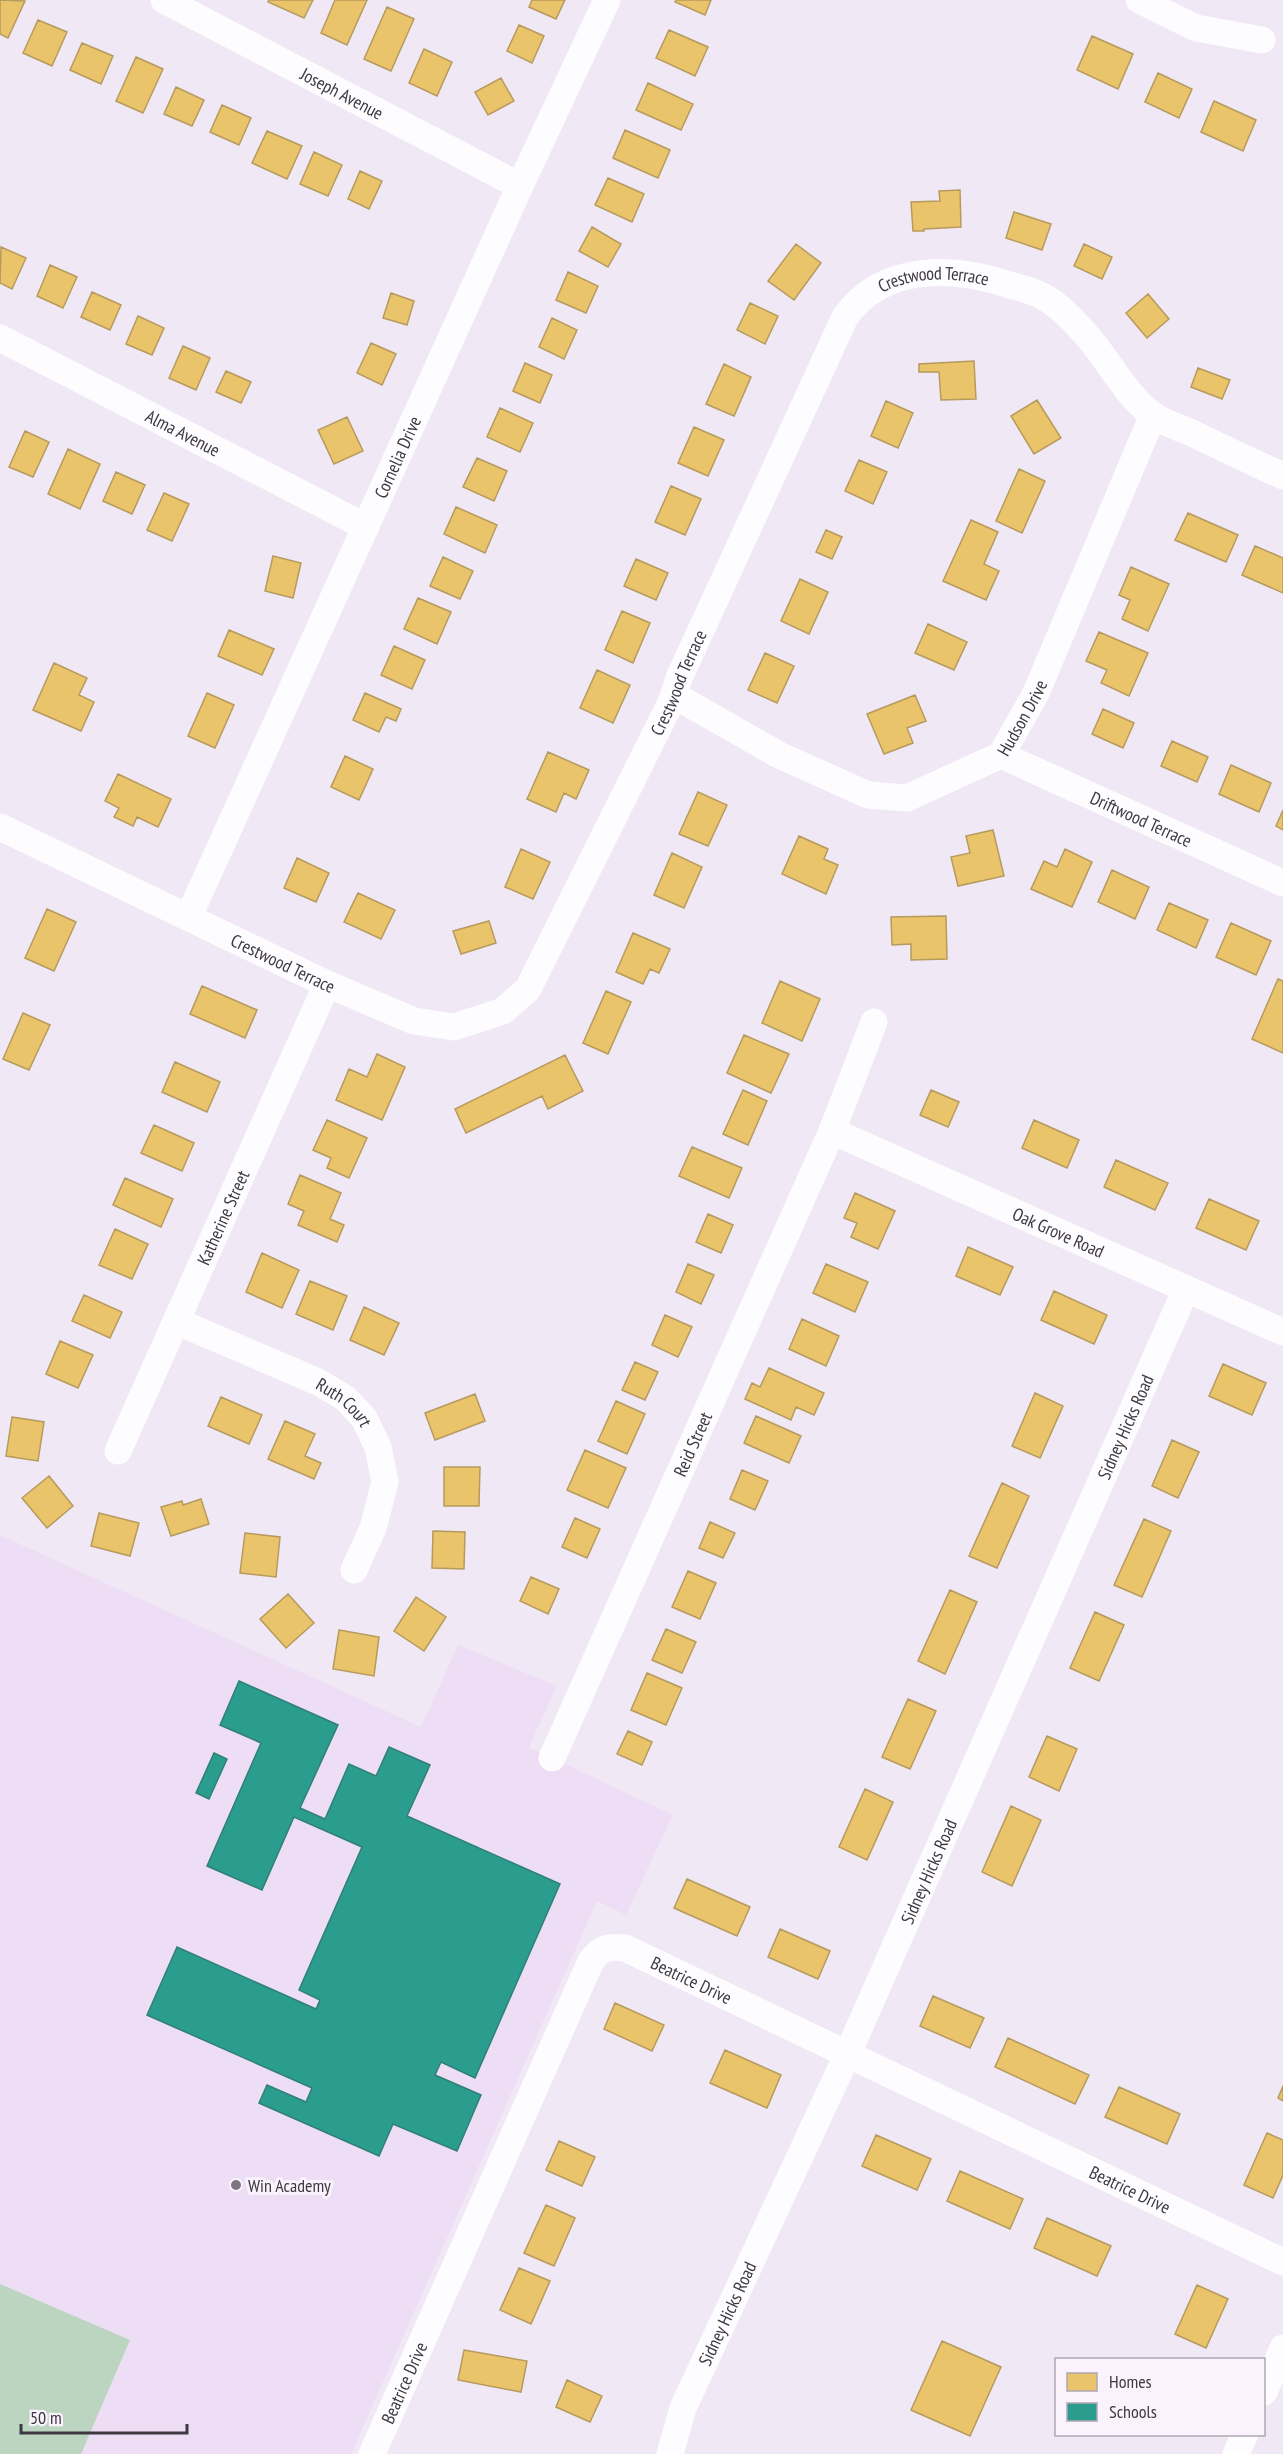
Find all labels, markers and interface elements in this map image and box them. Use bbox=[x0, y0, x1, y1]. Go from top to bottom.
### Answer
street label: Joseph Avenue bbox=[296, 62, 387, 124]
street label: Crestwood Terrace bbox=[874, 261, 991, 297]
street label: Alma Avenue bbox=[142, 404, 224, 461]
street label: Cornelia Drive bbox=[369, 412, 426, 502]
street label: Crestwood Terrace bbox=[645, 626, 711, 739]
street label: Hudson Drive bbox=[991, 676, 1052, 760]
street label: Driftwood Terrace bbox=[1087, 786, 1196, 852]
street label: Crestwood Terrace bbox=[227, 928, 339, 998]
street label: Katherine Street bbox=[191, 1166, 254, 1268]
street label: Oak Grove Road bbox=[1009, 1202, 1108, 1262]
street label: Sidney Hicks Road bbox=[1092, 1371, 1158, 1483]
street label: Ruth Court bbox=[312, 1372, 378, 1430]
street label: Reid Street bbox=[668, 1408, 717, 1480]
street label: Sidney Hicks Road bbox=[895, 1815, 962, 1927]
street label: Beatrice Drive bbox=[647, 1951, 736, 2009]
street label: Beatrice Drive bbox=[1086, 2160, 1174, 2218]
place label: Win Academy bbox=[248, 2174, 331, 2197]
marker: Win Academy bbox=[229, 2178, 243, 2192]
street label: Sidney Hicks Road bbox=[693, 2258, 761, 2369]
street label: Beatrice Drive bbox=[375, 2338, 432, 2427]
legend bbox=[1055, 2358, 1265, 2436]
text: Homes bbox=[1109, 2370, 1152, 2393]
scale bar bbox=[21, 2397, 188, 2435]
text: Schools bbox=[1109, 2400, 1157, 2423]
text: 50 m bbox=[30, 2406, 62, 2429]

